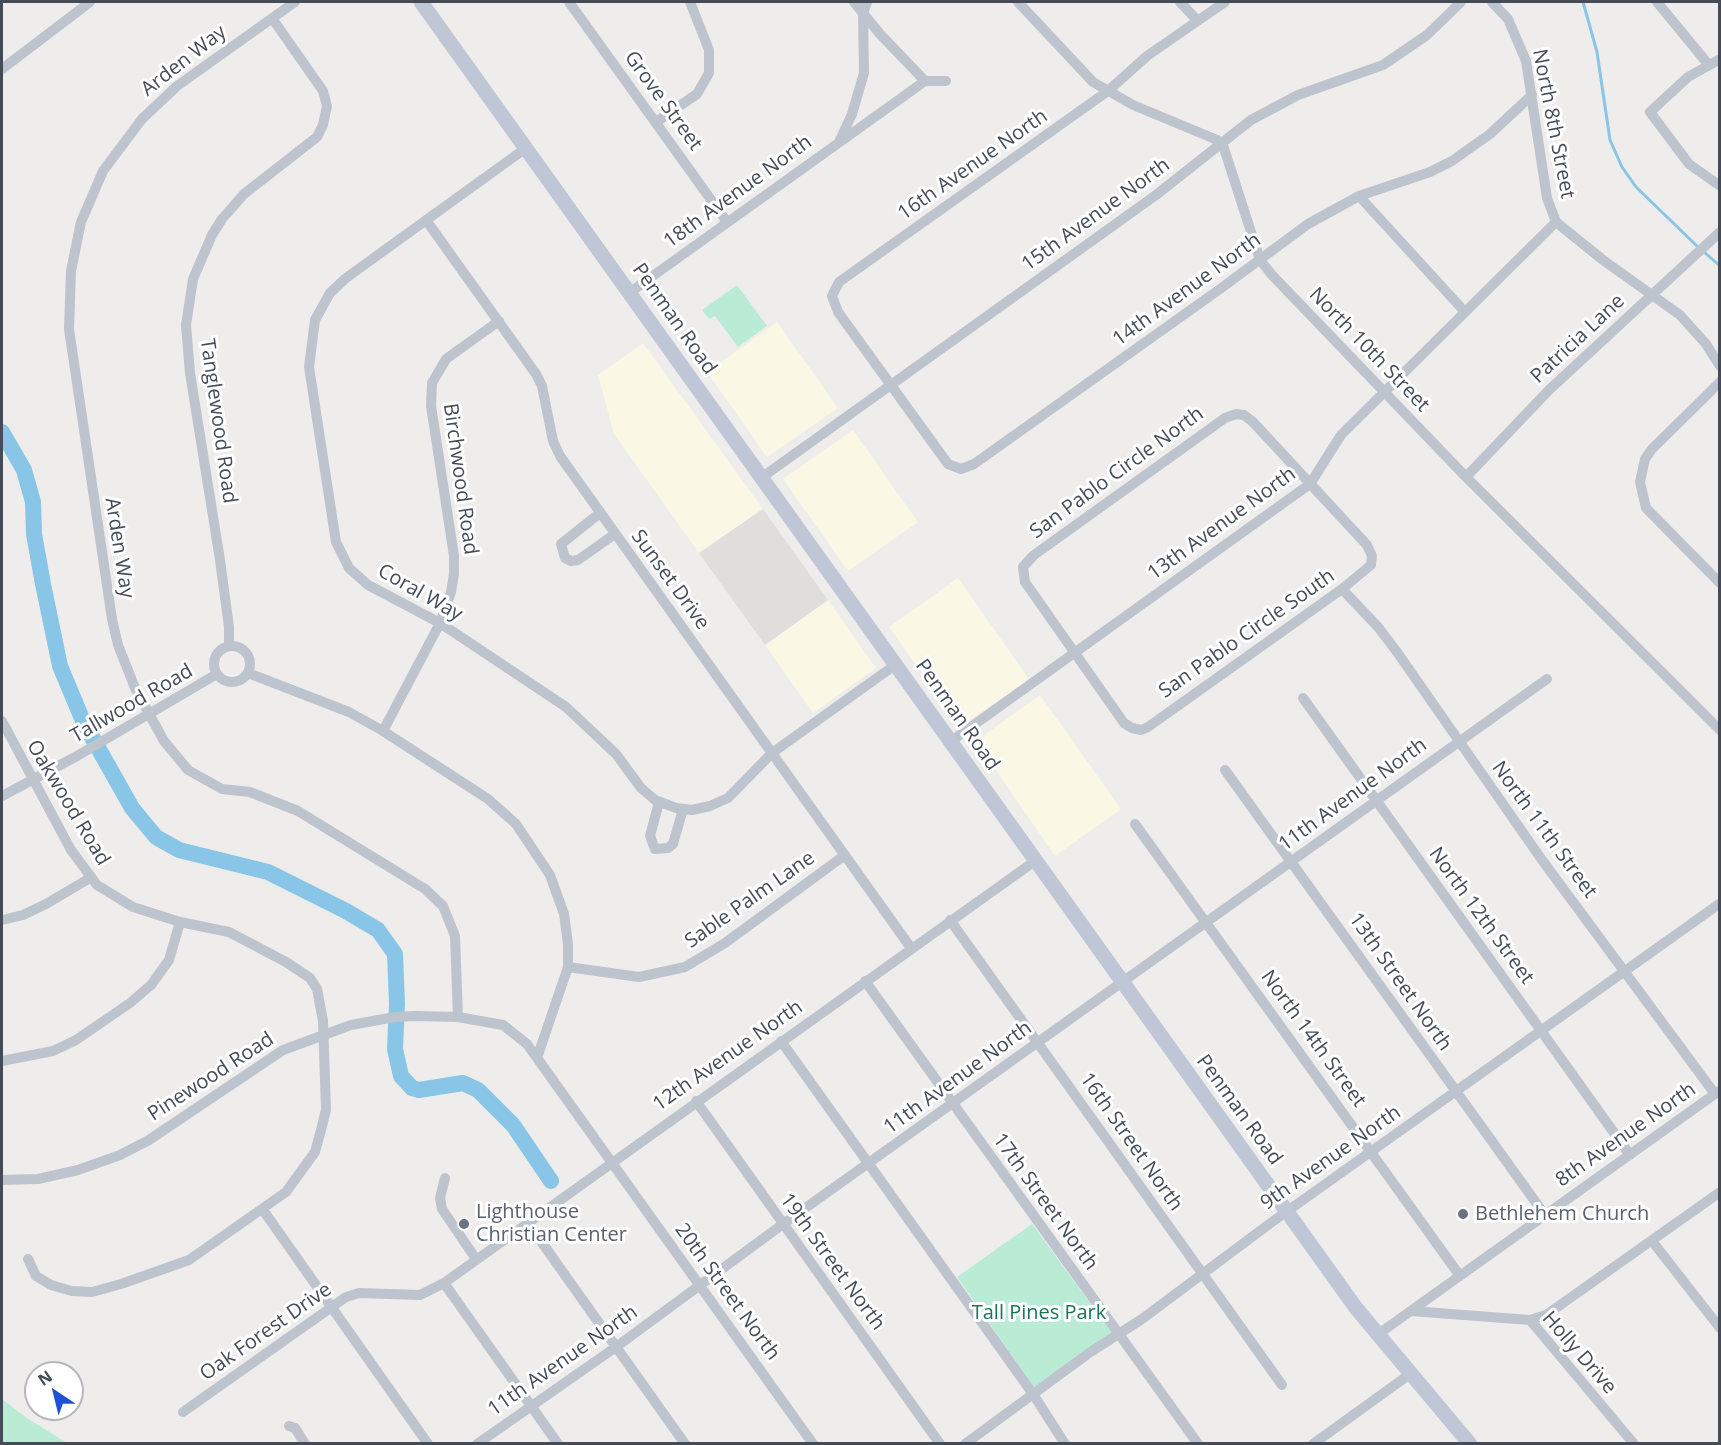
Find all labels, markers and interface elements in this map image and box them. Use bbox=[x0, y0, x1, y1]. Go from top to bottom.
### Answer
street label: Arden Way bbox=[137, 20, 231, 102]
street label: Grove Street bbox=[619, 47, 707, 155]
street label: North 8th Street bbox=[1527, 47, 1579, 201]
street label: 16th Avenue North bbox=[894, 104, 1052, 226]
street label: 18th Avenue North bbox=[659, 130, 817, 254]
street label: 15th Avenue North bbox=[1017, 153, 1175, 277]
street label: 14th Avenue North bbox=[1108, 228, 1266, 352]
street label: Penman Road bbox=[627, 259, 721, 379]
street label: North 10th Street bbox=[1304, 283, 1434, 417]
street label: Patricia Lane bbox=[1526, 289, 1630, 389]
street label: Tanglewood Road bbox=[195, 337, 241, 505]
street label: Birchwood Road bbox=[437, 402, 483, 556]
street label: San Pablo Circle North bbox=[1026, 402, 1208, 544]
street label: 13th Avenue North bbox=[1143, 462, 1301, 586]
street label: Arden Way bbox=[99, 496, 139, 600]
street label: Sunset Drive bbox=[626, 525, 714, 635]
street label: Coral Way bbox=[373, 559, 467, 627]
street label: San Pablo Circle South bbox=[1155, 564, 1339, 704]
street label: Penman Road bbox=[910, 655, 1004, 775]
street label: Tallwood Road bbox=[67, 659, 197, 749]
street label: 11th Avenue North bbox=[1274, 733, 1432, 857]
street label: Oakwood Road bbox=[21, 736, 115, 870]
street label: North 11th Street bbox=[1486, 757, 1602, 903]
street label: North 12th Street bbox=[1423, 843, 1539, 989]
street label: Sable Palm Lane bbox=[681, 846, 819, 954]
street label: 13th Street North bbox=[1343, 908, 1457, 1056]
street label: North 14th Street bbox=[1255, 966, 1371, 1112]
street label: 12th Avenue North bbox=[649, 995, 807, 1117]
street label: 11th Avenue North bbox=[879, 1016, 1037, 1140]
street label: Pinewood Road bbox=[144, 1027, 278, 1127]
street label: Penman Road bbox=[1191, 1050, 1287, 1170]
street label: 16th Street North bbox=[1074, 1068, 1188, 1216]
street label: 8th Avenue North bbox=[1551, 1078, 1701, 1192]
street label: 9th Avenue North bbox=[1256, 1101, 1406, 1215]
street label: 17th Street North bbox=[987, 1129, 1103, 1275]
street label: 19th Street North bbox=[774, 1189, 890, 1335]
place label: Lighthouse Christian Center bbox=[476, 1200, 627, 1247]
place label: Bethlehem Church bbox=[1475, 1202, 1649, 1226]
marker: Bethlehem Church bbox=[1456, 1207, 1470, 1221]
marker: Lighthouse Christian Center bbox=[457, 1217, 471, 1231]
street label: 20th Street North bbox=[669, 1219, 785, 1365]
street label: Oak Forest Drive bbox=[196, 1278, 336, 1386]
street label: 11th Avenue North bbox=[484, 1300, 642, 1422]
park label: Tall Pines Park bbox=[972, 1301, 1106, 1325]
street label: Holly Drive bbox=[1537, 1307, 1621, 1399]
north arrow bbox=[24, 1361, 84, 1421]
text: N bbox=[33, 1365, 56, 1391]

